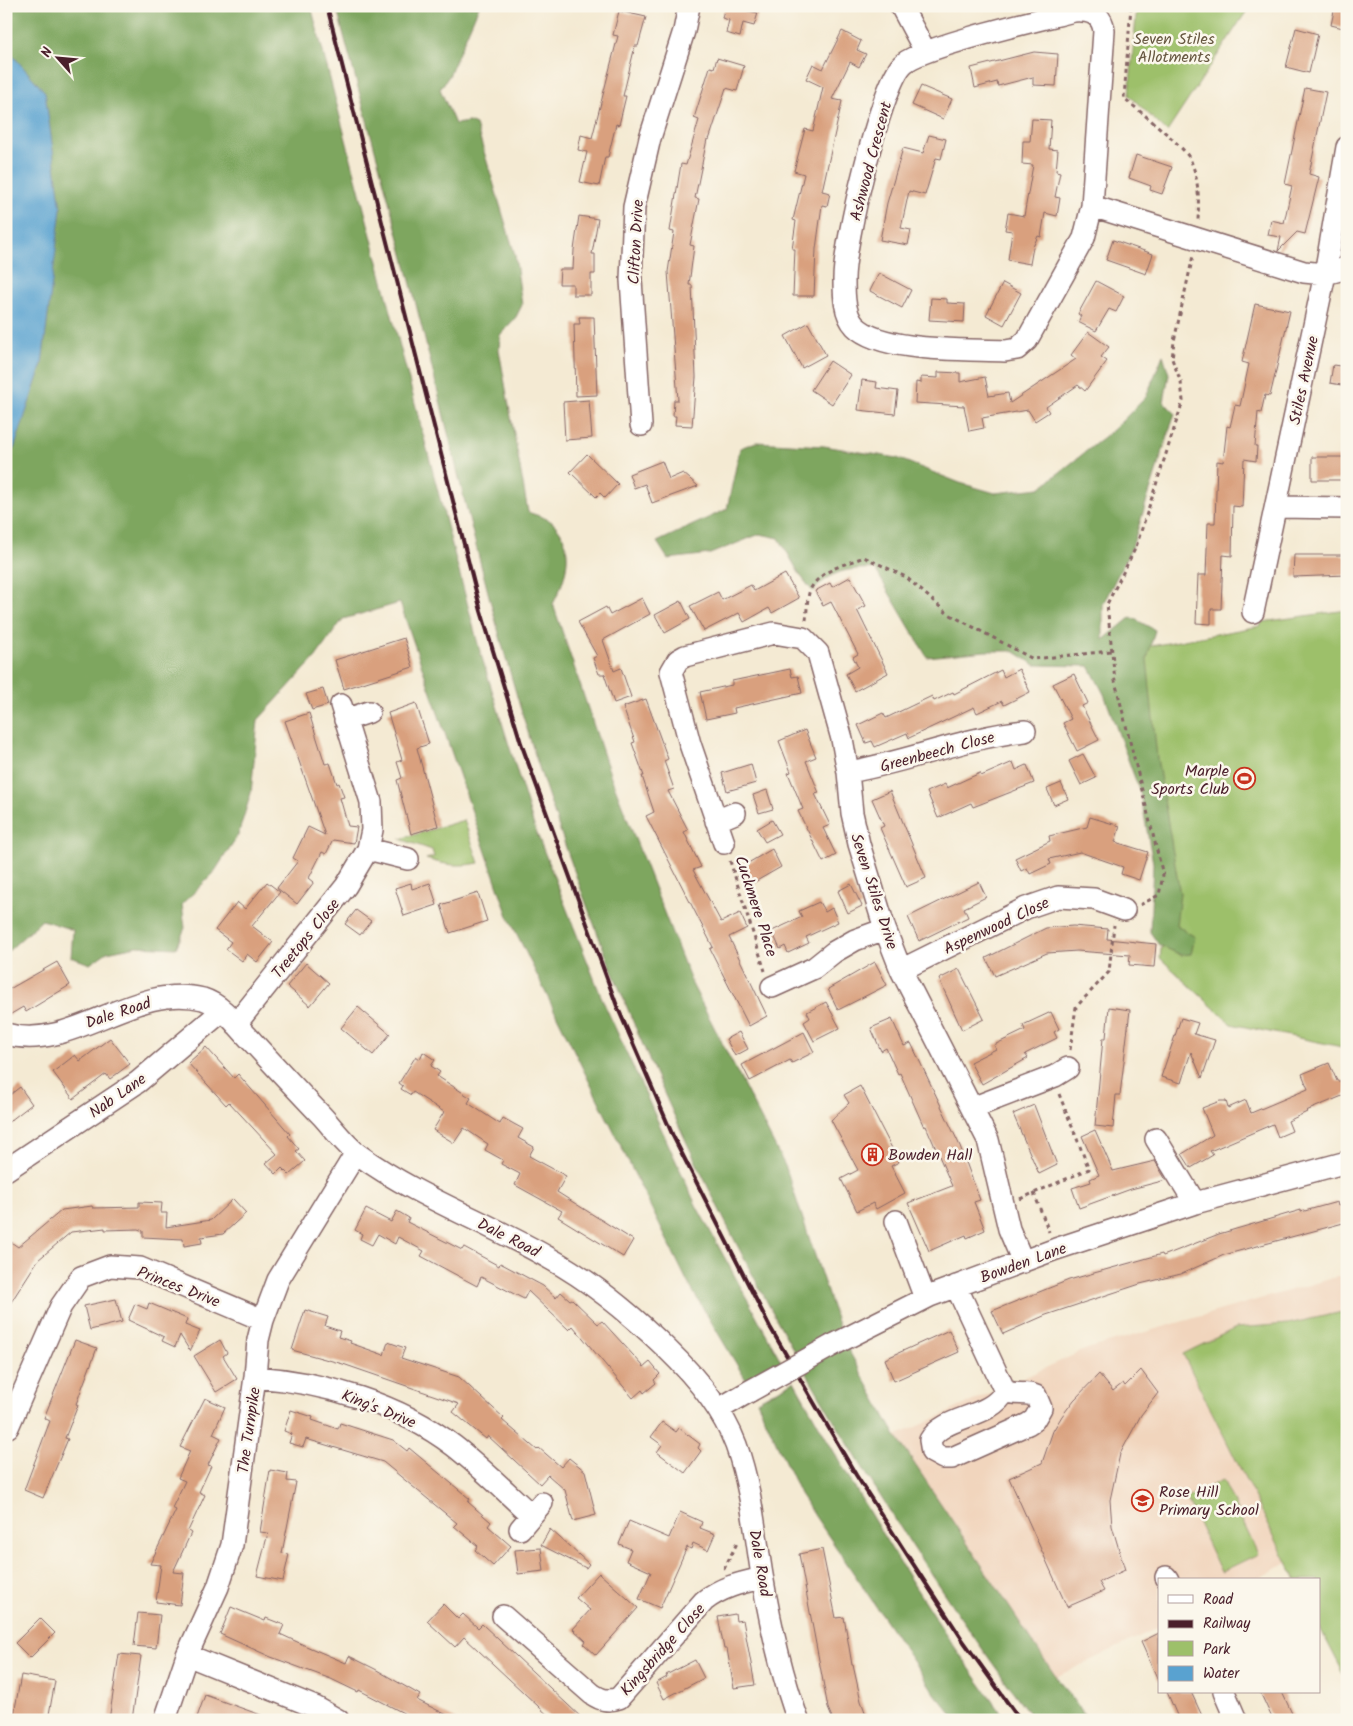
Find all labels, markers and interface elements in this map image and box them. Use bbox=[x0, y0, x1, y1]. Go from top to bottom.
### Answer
park label: Seven Stiles Allotments bbox=[1133, 27, 1215, 70]
north arrow bbox=[32, 32, 82, 82]
text: N bbox=[35, 43, 59, 61]
street label: Ashwood Crescent bbox=[843, 98, 900, 224]
street label: Clifton Drive bbox=[622, 199, 651, 285]
street label: Stiles Avenue bbox=[1283, 334, 1326, 427]
street label: Greenbeech Close bbox=[877, 725, 997, 780]
place label: Marple Sports Club bbox=[1151, 759, 1230, 802]
sports icon: Marple Sports Club bbox=[1233, 767, 1257, 791]
street label: Seven Stiles Drive bbox=[843, 830, 904, 953]
street label: Cuckmere Place bbox=[727, 853, 784, 960]
street label: Aspenwood Close bbox=[940, 891, 1054, 962]
street label: Treetops Close bbox=[266, 893, 347, 985]
street label: Dale Road bbox=[83, 991, 155, 1036]
street label: Nab Lane bbox=[84, 1067, 152, 1125]
building icon: Bowden Hall bbox=[860, 1142, 884, 1166]
place label: Bowden Hall bbox=[888, 1143, 972, 1168]
street label: Dale Road bbox=[473, 1212, 545, 1265]
street label: Bowden Lane bbox=[977, 1236, 1070, 1291]
street label: Princes Drive bbox=[133, 1260, 224, 1315]
street label: King's Drive bbox=[337, 1383, 419, 1436]
street label: The Turnpike bbox=[231, 1385, 268, 1475]
place label: Rose Hill Primary School bbox=[1159, 1480, 1259, 1523]
school or university icon: Rose Hill Primary School bbox=[1131, 1488, 1155, 1512]
street label: Dale Road bbox=[741, 1528, 778, 1600]
legend bbox=[1158, 1578, 1320, 1694]
text: Road bbox=[1203, 1588, 1234, 1612]
street label: Kingsbridge Close bbox=[614, 1598, 712, 1702]
text: Railway bbox=[1203, 1612, 1251, 1636]
text: Park bbox=[1203, 1638, 1231, 1662]
text: Water bbox=[1203, 1662, 1240, 1686]

